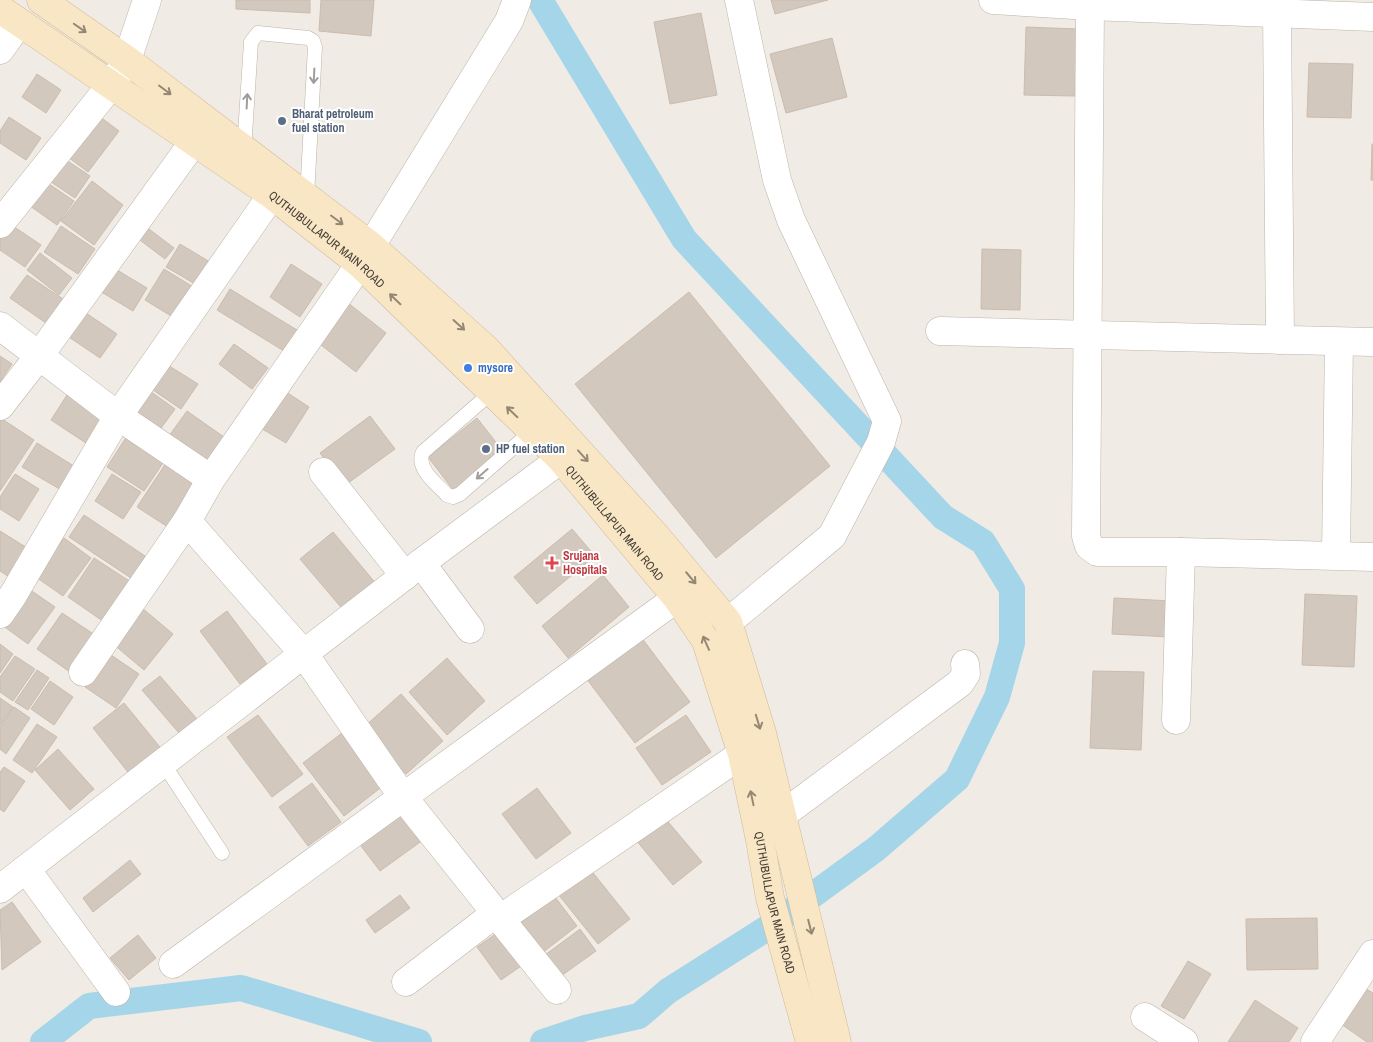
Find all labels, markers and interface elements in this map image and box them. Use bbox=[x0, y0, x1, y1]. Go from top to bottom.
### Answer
one-way arrow bbox=[73, 23, 87, 33]
one-way arrow bbox=[309, 67, 318, 83]
one-way arrow bbox=[158, 85, 172, 95]
one-way arrow bbox=[243, 93, 252, 109]
place label: Bharat petroleum fuel station bbox=[292, 106, 374, 136]
marker: Bharat petroleum fuel station bbox=[276, 115, 288, 127]
street label: QUTHUBULLAPUR MAIN ROAD bbox=[265, 187, 388, 292]
one-way arrow bbox=[330, 215, 344, 225]
one-way arrow bbox=[389, 293, 402, 305]
one-way arrow bbox=[453, 319, 466, 331]
place label: mysore bbox=[478, 360, 514, 376]
marker: mysore bbox=[462, 362, 474, 374]
one-way arrow bbox=[507, 406, 519, 418]
place label: HP fuel station bbox=[496, 441, 565, 457]
marker: HP fuel station bbox=[480, 443, 492, 455]
one-way arrow bbox=[577, 449, 589, 462]
street label: QUTHUBULLAPUR MAIN ROAD bbox=[562, 462, 667, 584]
one-way arrow bbox=[476, 469, 489, 480]
place label: Srujana Hospitals bbox=[563, 548, 608, 578]
marker: Srujana Hospitals bbox=[545, 556, 559, 570]
one-way arrow bbox=[685, 571, 696, 584]
one-way arrow bbox=[700, 636, 710, 651]
one-way arrow bbox=[754, 714, 764, 730]
one-way arrow bbox=[746, 791, 756, 807]
street label: QUTHUBULLAPUR MAIN ROAD bbox=[750, 830, 799, 975]
one-way arrow bbox=[806, 918, 815, 934]

